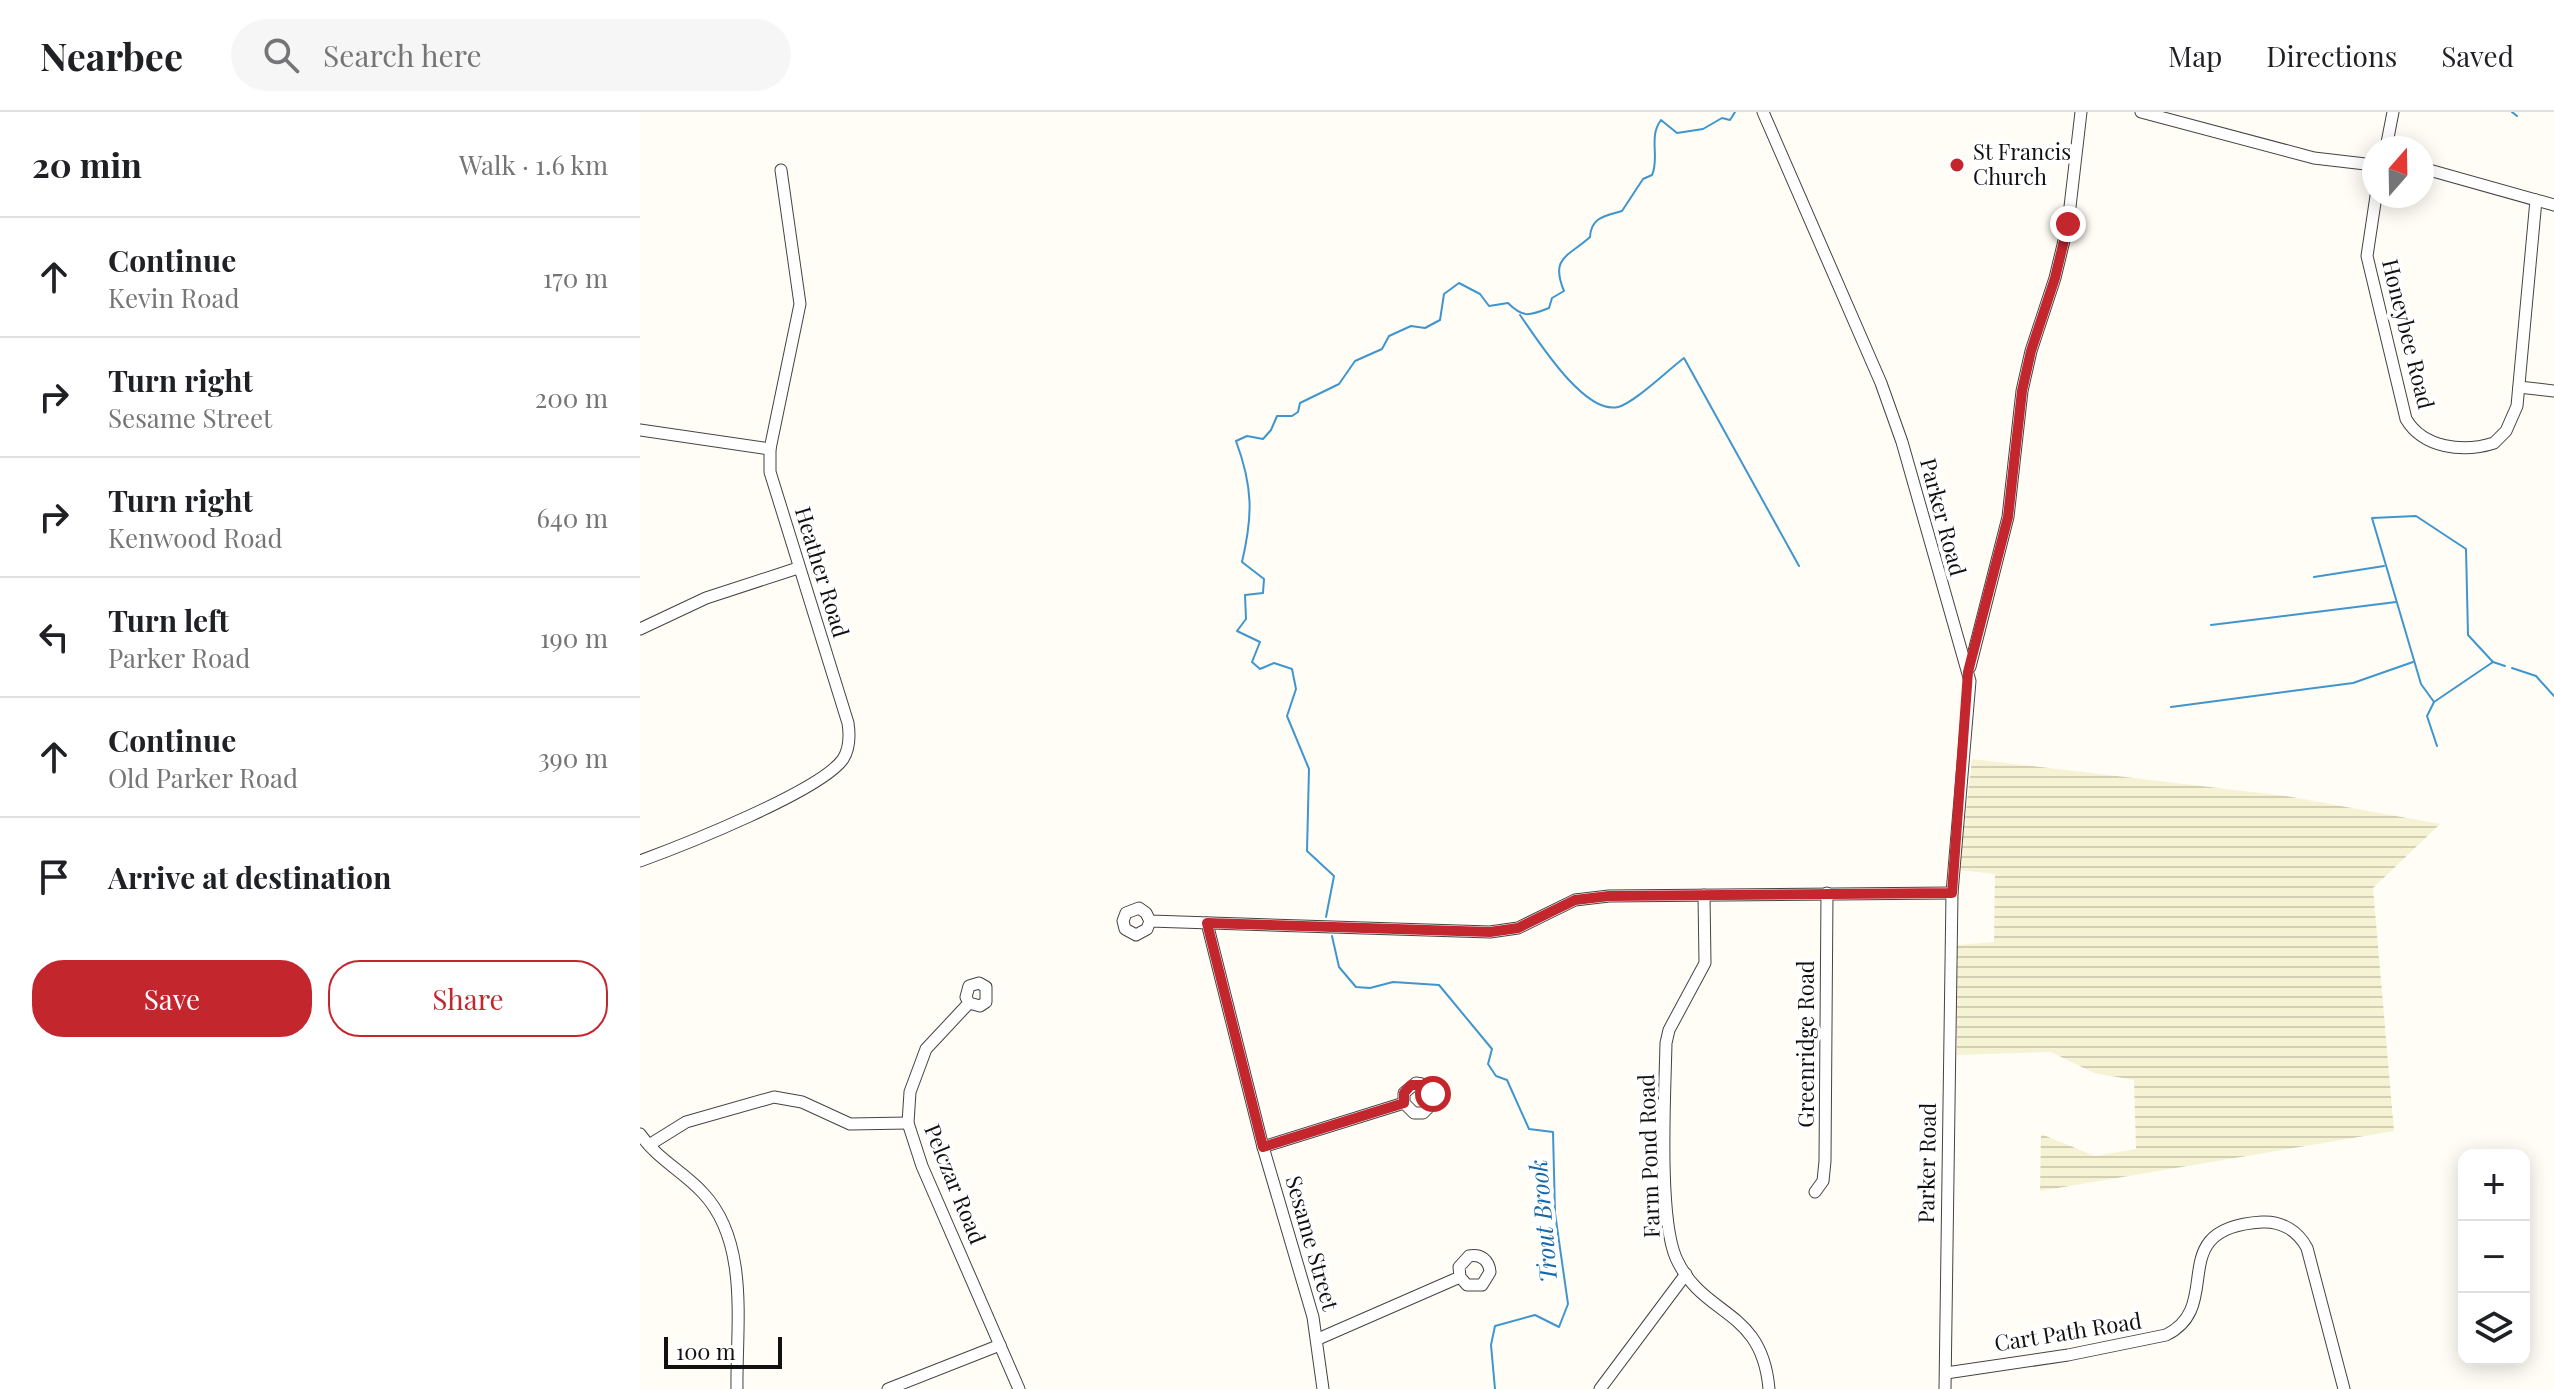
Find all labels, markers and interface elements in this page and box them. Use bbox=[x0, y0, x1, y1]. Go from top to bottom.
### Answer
search box bbox=[231, 19, 791, 91]
text: Nearbee bbox=[40, 30, 183, 81]
icon: search bbox=[259, 33, 303, 77]
text: Search here bbox=[323, 35, 482, 75]
text: Map bbox=[2168, 37, 2222, 74]
text: Directions bbox=[2266, 37, 2397, 74]
text: Saved bbox=[2441, 37, 2514, 74]
place label: St Francis Church bbox=[1973, 136, 2071, 191]
north arrow bbox=[2362, 136, 2434, 208]
text: 20 min bbox=[32, 141, 142, 187]
text: Walk · 1.6 km bbox=[459, 147, 608, 182]
marker: St Francis Church bbox=[1948, 156, 1966, 174]
route end bbox=[2050, 206, 2086, 242]
text: Continue bbox=[108, 240, 236, 280]
icon: ahead bbox=[32, 255, 76, 299]
street label: Honeybee Road bbox=[2376, 256, 2442, 412]
text: 170 m bbox=[543, 260, 608, 295]
text: Kevin Road bbox=[108, 280, 240, 315]
text: Turn right bbox=[108, 360, 253, 400]
icon: right bbox=[32, 375, 76, 419]
text: 200 m bbox=[535, 380, 608, 415]
text: Sesame Street bbox=[108, 400, 272, 435]
street label: Parker Road bbox=[1914, 455, 1974, 579]
text: Turn right bbox=[108, 480, 253, 520]
icon: right bbox=[32, 495, 76, 539]
text: 640 m bbox=[537, 500, 608, 535]
street label: Heather Road bbox=[789, 503, 857, 641]
text: Kenwood Road bbox=[108, 520, 283, 555]
text: Turn left bbox=[108, 600, 229, 640]
icon: left bbox=[32, 615, 76, 659]
text: 190 m bbox=[540, 620, 608, 655]
text: Parker Road bbox=[108, 640, 250, 675]
text: Continue bbox=[108, 720, 236, 760]
icon: ahead bbox=[32, 735, 76, 779]
text: 390 m bbox=[538, 740, 608, 775]
text: Old Parker Road bbox=[108, 760, 298, 795]
icon: arrive bbox=[32, 855, 76, 899]
text: Arrive at destination bbox=[108, 857, 391, 897]
button: Save bbox=[32, 960, 312, 1037]
button: Share bbox=[328, 960, 608, 1037]
street label: Greenridge Road bbox=[1790, 960, 1820, 1128]
street label: Farm Pond Road bbox=[1630, 1073, 1666, 1239]
route start bbox=[1415, 1076, 1451, 1112]
street label: Parker Road bbox=[1910, 1102, 1942, 1223]
street label: Pelczar Road bbox=[918, 1119, 994, 1248]
map controls bbox=[2458, 1149, 2530, 1365]
button: + bbox=[2458, 1149, 2530, 1221]
water label: Trout Brook bbox=[1521, 1158, 1563, 1284]
street label: Sesame Street bbox=[1279, 1172, 1347, 1315]
button: − bbox=[2458, 1221, 2530, 1293]
button: layers bbox=[2458, 1293, 2530, 1365]
street label: Cart Path Road bbox=[1992, 1305, 2144, 1357]
scale bar bbox=[664, 1333, 782, 1369]
text: 100 m bbox=[676, 1336, 736, 1366]

